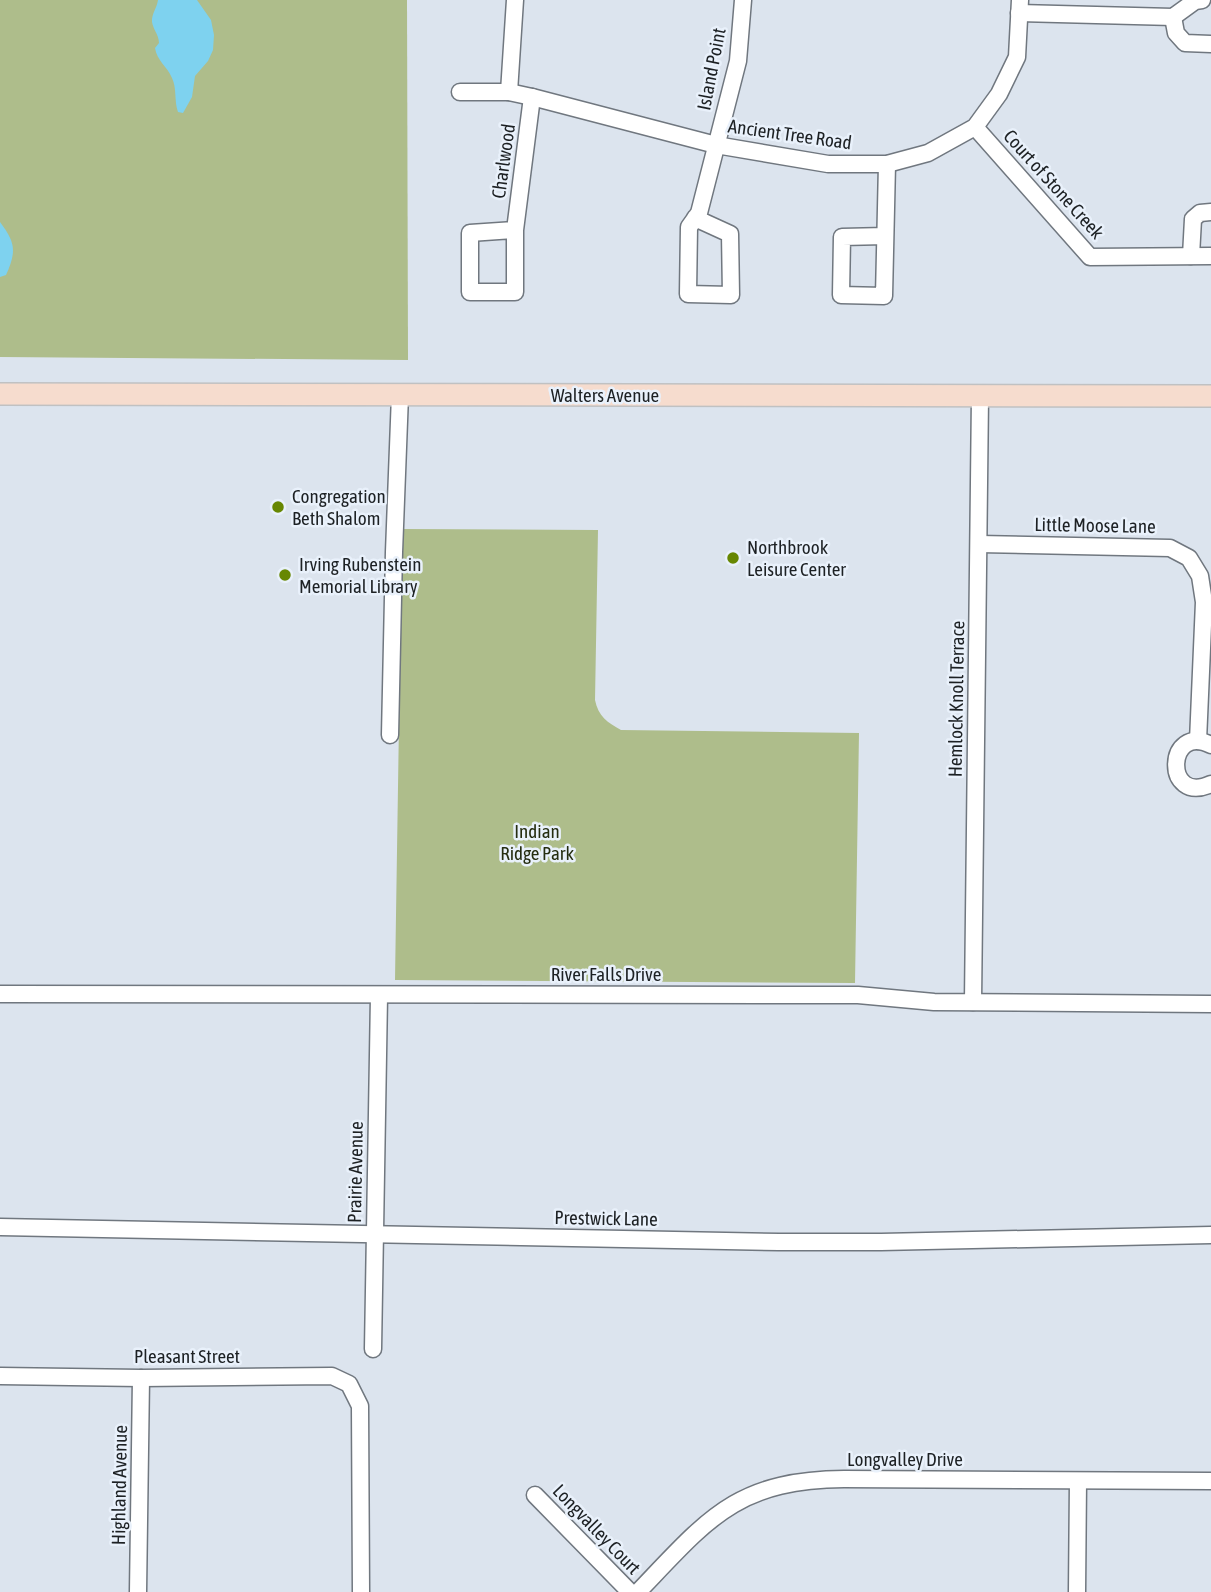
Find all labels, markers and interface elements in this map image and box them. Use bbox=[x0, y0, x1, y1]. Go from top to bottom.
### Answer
street label: Island Point bbox=[692, 26, 730, 112]
street label: Ancient Tree Road bbox=[727, 114, 853, 154]
street label: Charlwood bbox=[487, 122, 519, 200]
street label: Court of Stone Creek bbox=[999, 125, 1109, 244]
street label: Walters Avenue bbox=[551, 384, 659, 406]
place label: Congregation Beth Shalom bbox=[292, 485, 386, 529]
marker: Congregation Beth Shalom bbox=[270, 499, 286, 515]
street label: Little Moose Lane bbox=[1034, 513, 1156, 537]
place label: Northbrook Leisure Center bbox=[747, 536, 846, 580]
marker: Northbrook Leisure Center bbox=[725, 550, 741, 566]
place label: Irving Rubenstein Memorial Library bbox=[299, 553, 421, 597]
marker: Irving Rubenstein Memorial Library bbox=[277, 567, 293, 583]
street label: Hemlock Knoll Terrace bbox=[944, 621, 968, 777]
park label: Indian Ridge Park bbox=[500, 820, 574, 864]
street label: River Falls Drive bbox=[551, 963, 661, 985]
street label: Prairie Avenue bbox=[343, 1121, 367, 1223]
street label: Prestwick Lane bbox=[554, 1206, 658, 1230]
street label: Pleasant Street bbox=[134, 1345, 240, 1367]
street label: Highland Avenue bbox=[107, 1425, 131, 1545]
street label: Longvalley Drive bbox=[847, 1448, 963, 1470]
street label: Longvalley Court bbox=[549, 1479, 645, 1579]

